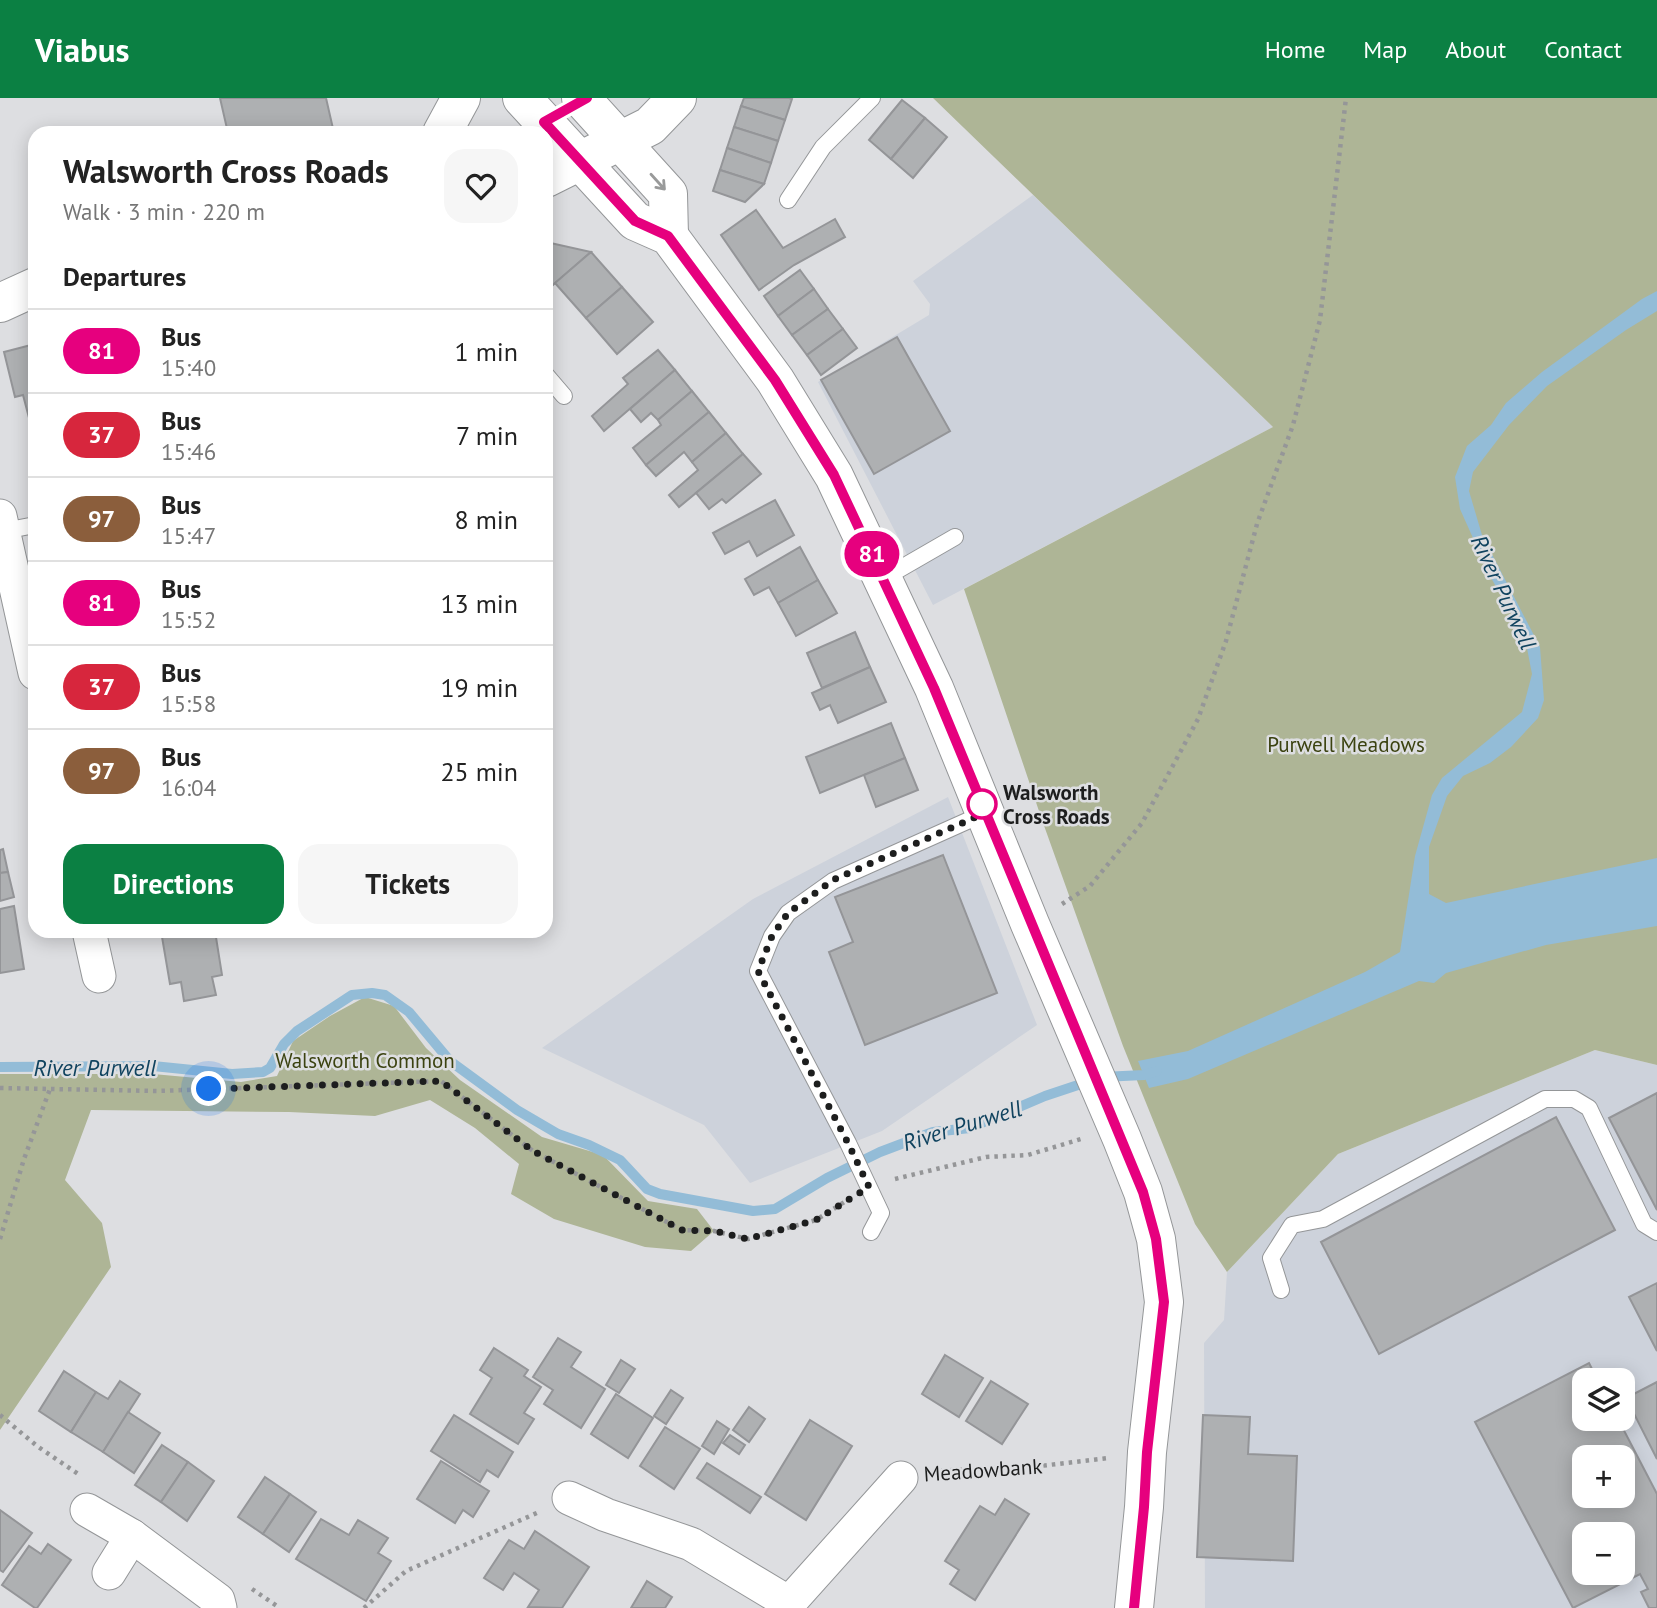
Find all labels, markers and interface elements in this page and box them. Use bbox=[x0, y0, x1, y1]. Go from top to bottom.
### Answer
text: Viabus bbox=[35, 28, 129, 71]
text: Home bbox=[1265, 34, 1325, 65]
text: Map bbox=[1363, 34, 1407, 65]
text: About bbox=[1445, 34, 1506, 65]
text: Contact bbox=[1544, 34, 1622, 65]
text: Walsworth Cross Roads bbox=[63, 149, 389, 192]
button: heart bbox=[444, 149, 518, 223]
one-way arrow bbox=[649, 173, 665, 191]
text: Walk · 3 min · 220 m bbox=[63, 197, 265, 226]
text: Departures bbox=[63, 260, 186, 293]
text: Bus bbox=[161, 320, 201, 353]
text: 81 bbox=[88, 335, 115, 366]
text: 1 min bbox=[455, 335, 518, 368]
text: 15:40 bbox=[161, 353, 216, 382]
text: Bus bbox=[161, 404, 201, 437]
text: 37 bbox=[88, 419, 115, 450]
text: 7 min bbox=[456, 419, 518, 452]
text: 15:46 bbox=[161, 437, 216, 466]
text: Bus bbox=[161, 488, 201, 521]
text: 97 bbox=[88, 503, 115, 534]
text: 8 min bbox=[455, 503, 518, 536]
text: 15:47 bbox=[161, 521, 216, 550]
water label: River Purwell bbox=[1465, 530, 1543, 654]
line badge: 81 bbox=[840, 531, 903, 577]
text: 81 bbox=[858, 538, 886, 569]
text: Bus bbox=[161, 572, 201, 605]
text: 81 bbox=[88, 587, 115, 618]
text: 13 min bbox=[440, 587, 518, 620]
text: 15:52 bbox=[161, 605, 216, 634]
text: Bus bbox=[161, 656, 201, 689]
text: 37 bbox=[88, 671, 115, 702]
text: 19 min bbox=[440, 671, 518, 704]
text: 15:58 bbox=[161, 689, 216, 718]
park label: Purwell Meadows bbox=[1267, 731, 1425, 758]
text: Bus bbox=[161, 740, 201, 773]
text: 97 bbox=[88, 755, 115, 786]
text: 25 min bbox=[440, 755, 518, 788]
text: 16:04 bbox=[161, 773, 216, 802]
place label: Walsworth Cross Roads bbox=[1003, 779, 1110, 830]
marker: Walsworth Cross Roads bbox=[967, 789, 997, 819]
button: Directions bbox=[63, 844, 284, 924]
button: Tickets bbox=[298, 844, 518, 924]
park label: Walsworth Common bbox=[275, 1047, 455, 1074]
water label: River Purwell bbox=[33, 1053, 157, 1082]
your location bbox=[191, 1071, 226, 1106]
water label: River Purwell bbox=[899, 1093, 1025, 1157]
map controls bbox=[1572, 1368, 1635, 1585]
button: layers bbox=[1572, 1368, 1635, 1431]
button: + bbox=[1572, 1445, 1635, 1508]
street label: Meadowbank bbox=[923, 1452, 1043, 1488]
button: − bbox=[1572, 1522, 1635, 1585]

